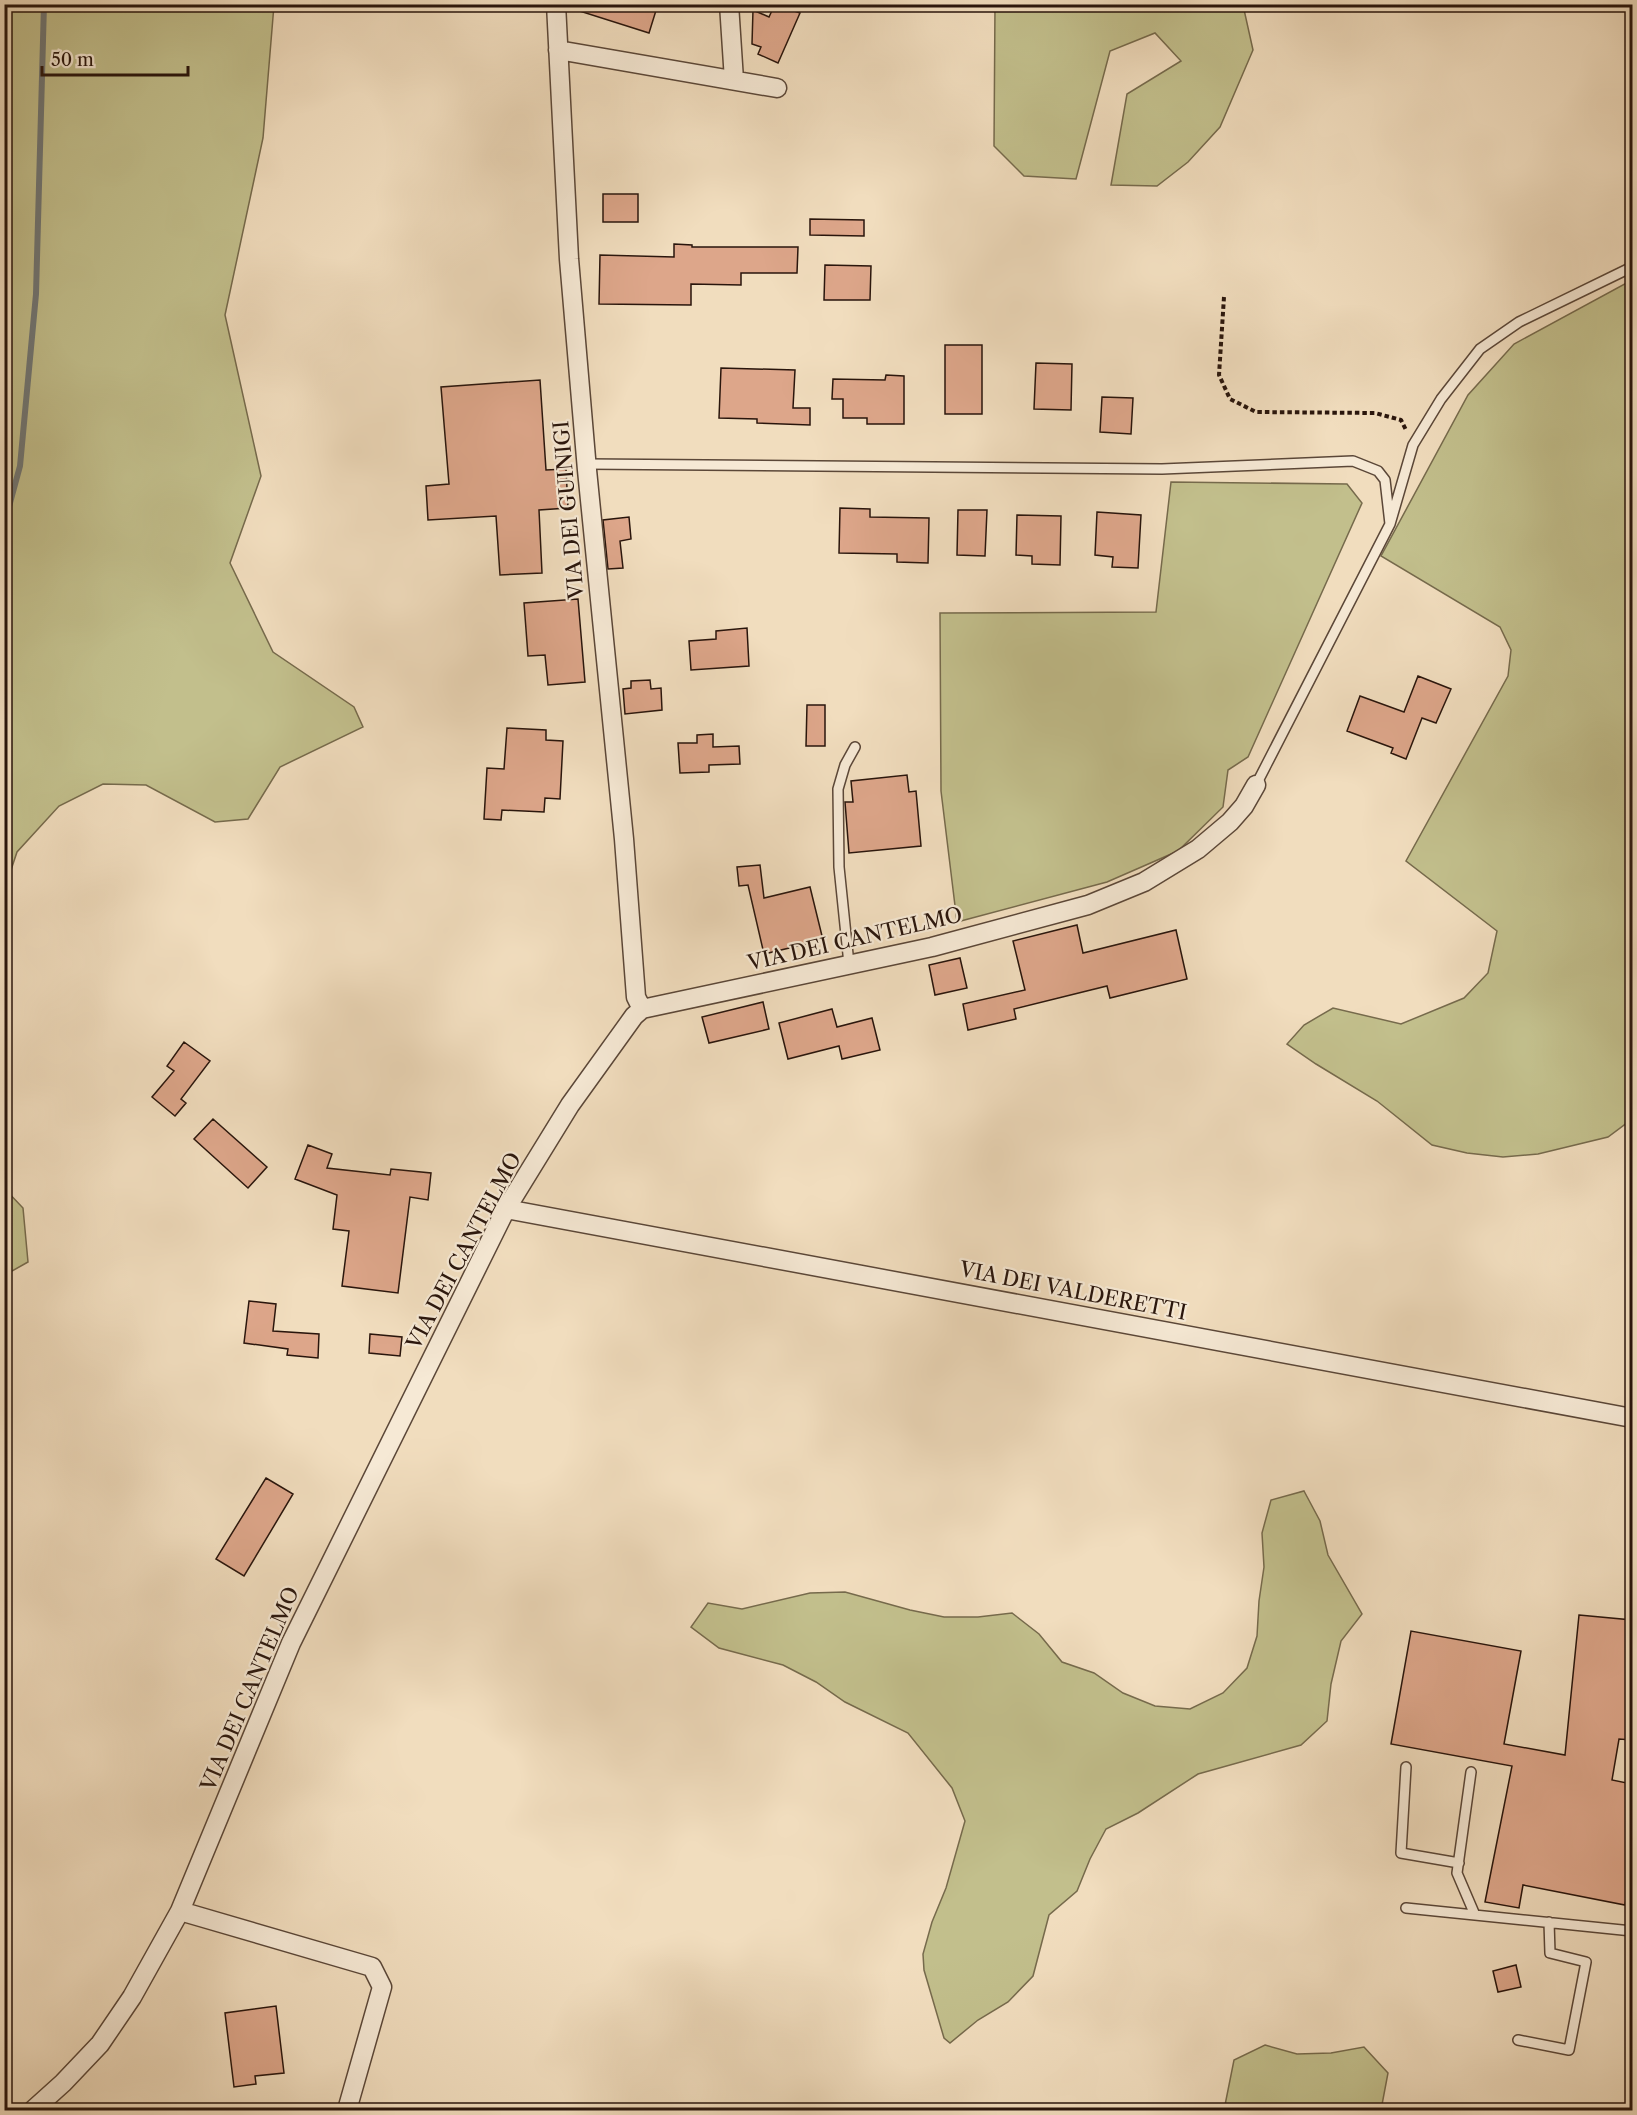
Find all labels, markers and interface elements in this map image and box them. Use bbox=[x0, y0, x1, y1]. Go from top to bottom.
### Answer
scale bar bbox=[42, 39, 188, 77]
text: 50 m bbox=[51, 49, 94, 71]
street label: VIA DEI GUINIGI bbox=[548, 420, 589, 601]
street label: VIA DEI CANTELMO bbox=[744, 902, 965, 976]
street label: VIA DEI CANTELMO bbox=[400, 1148, 526, 1355]
street label: VIA DEI VALDERETTI bbox=[956, 1256, 1189, 1325]
street label: VIA DEI CANTELMO bbox=[195, 1583, 304, 1796]

